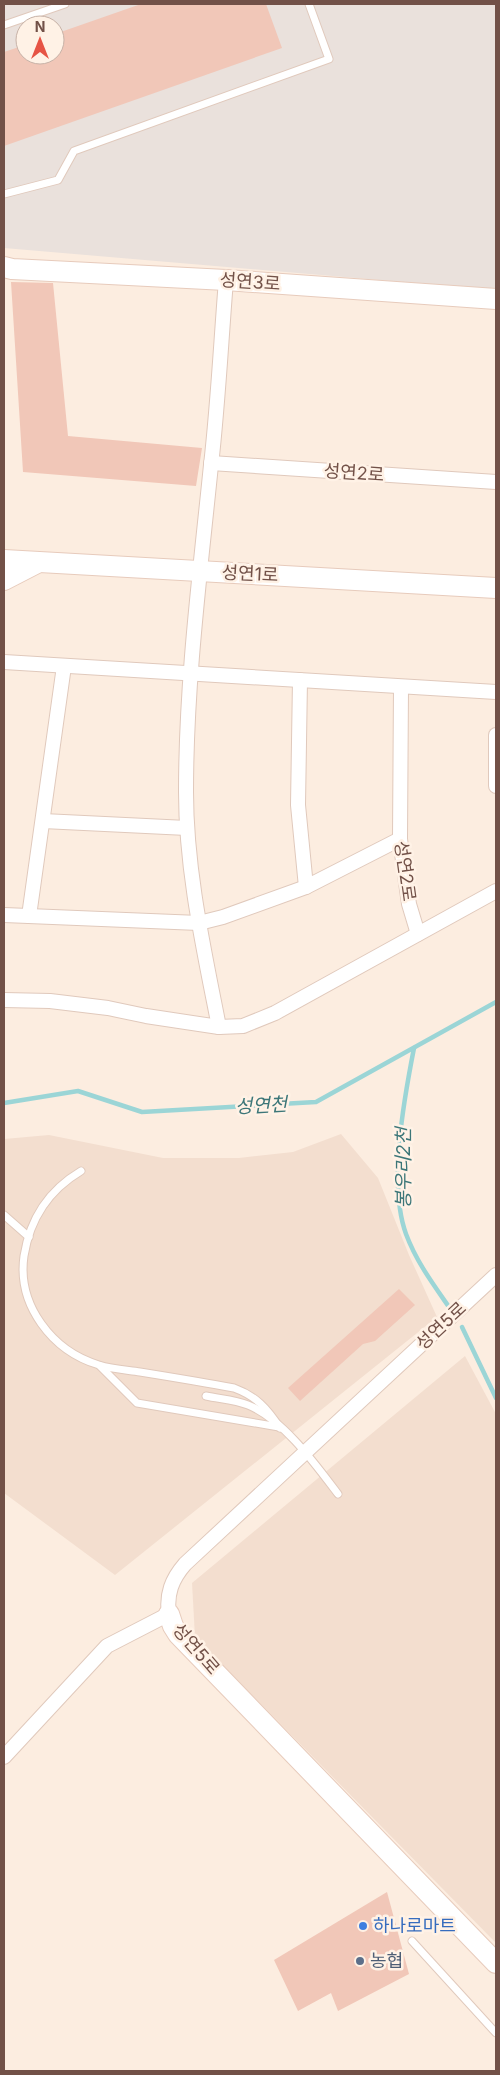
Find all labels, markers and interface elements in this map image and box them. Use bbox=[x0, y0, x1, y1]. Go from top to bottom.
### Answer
north arrow bbox=[15, 15, 65, 65]
text: N bbox=[35, 18, 45, 35]
street label: 성연3로 bbox=[219, 269, 281, 294]
street label: 성연2로 bbox=[323, 460, 385, 485]
street label: 성연1로 bbox=[221, 562, 279, 585]
street label: 성연2로 bbox=[391, 839, 420, 902]
water label: 성연천 bbox=[234, 1093, 289, 1118]
water label: 봉우리2천 bbox=[392, 1126, 415, 1209]
street label: 성연5로 bbox=[411, 1297, 470, 1354]
street label: 성연5로 bbox=[169, 1619, 224, 1678]
place label: 하나로마트 bbox=[373, 1915, 456, 1936]
marker: 하나로마트 bbox=[357, 1920, 369, 1932]
place label: 농협 bbox=[370, 1950, 403, 1971]
marker: 농협 bbox=[354, 1955, 366, 1967]

